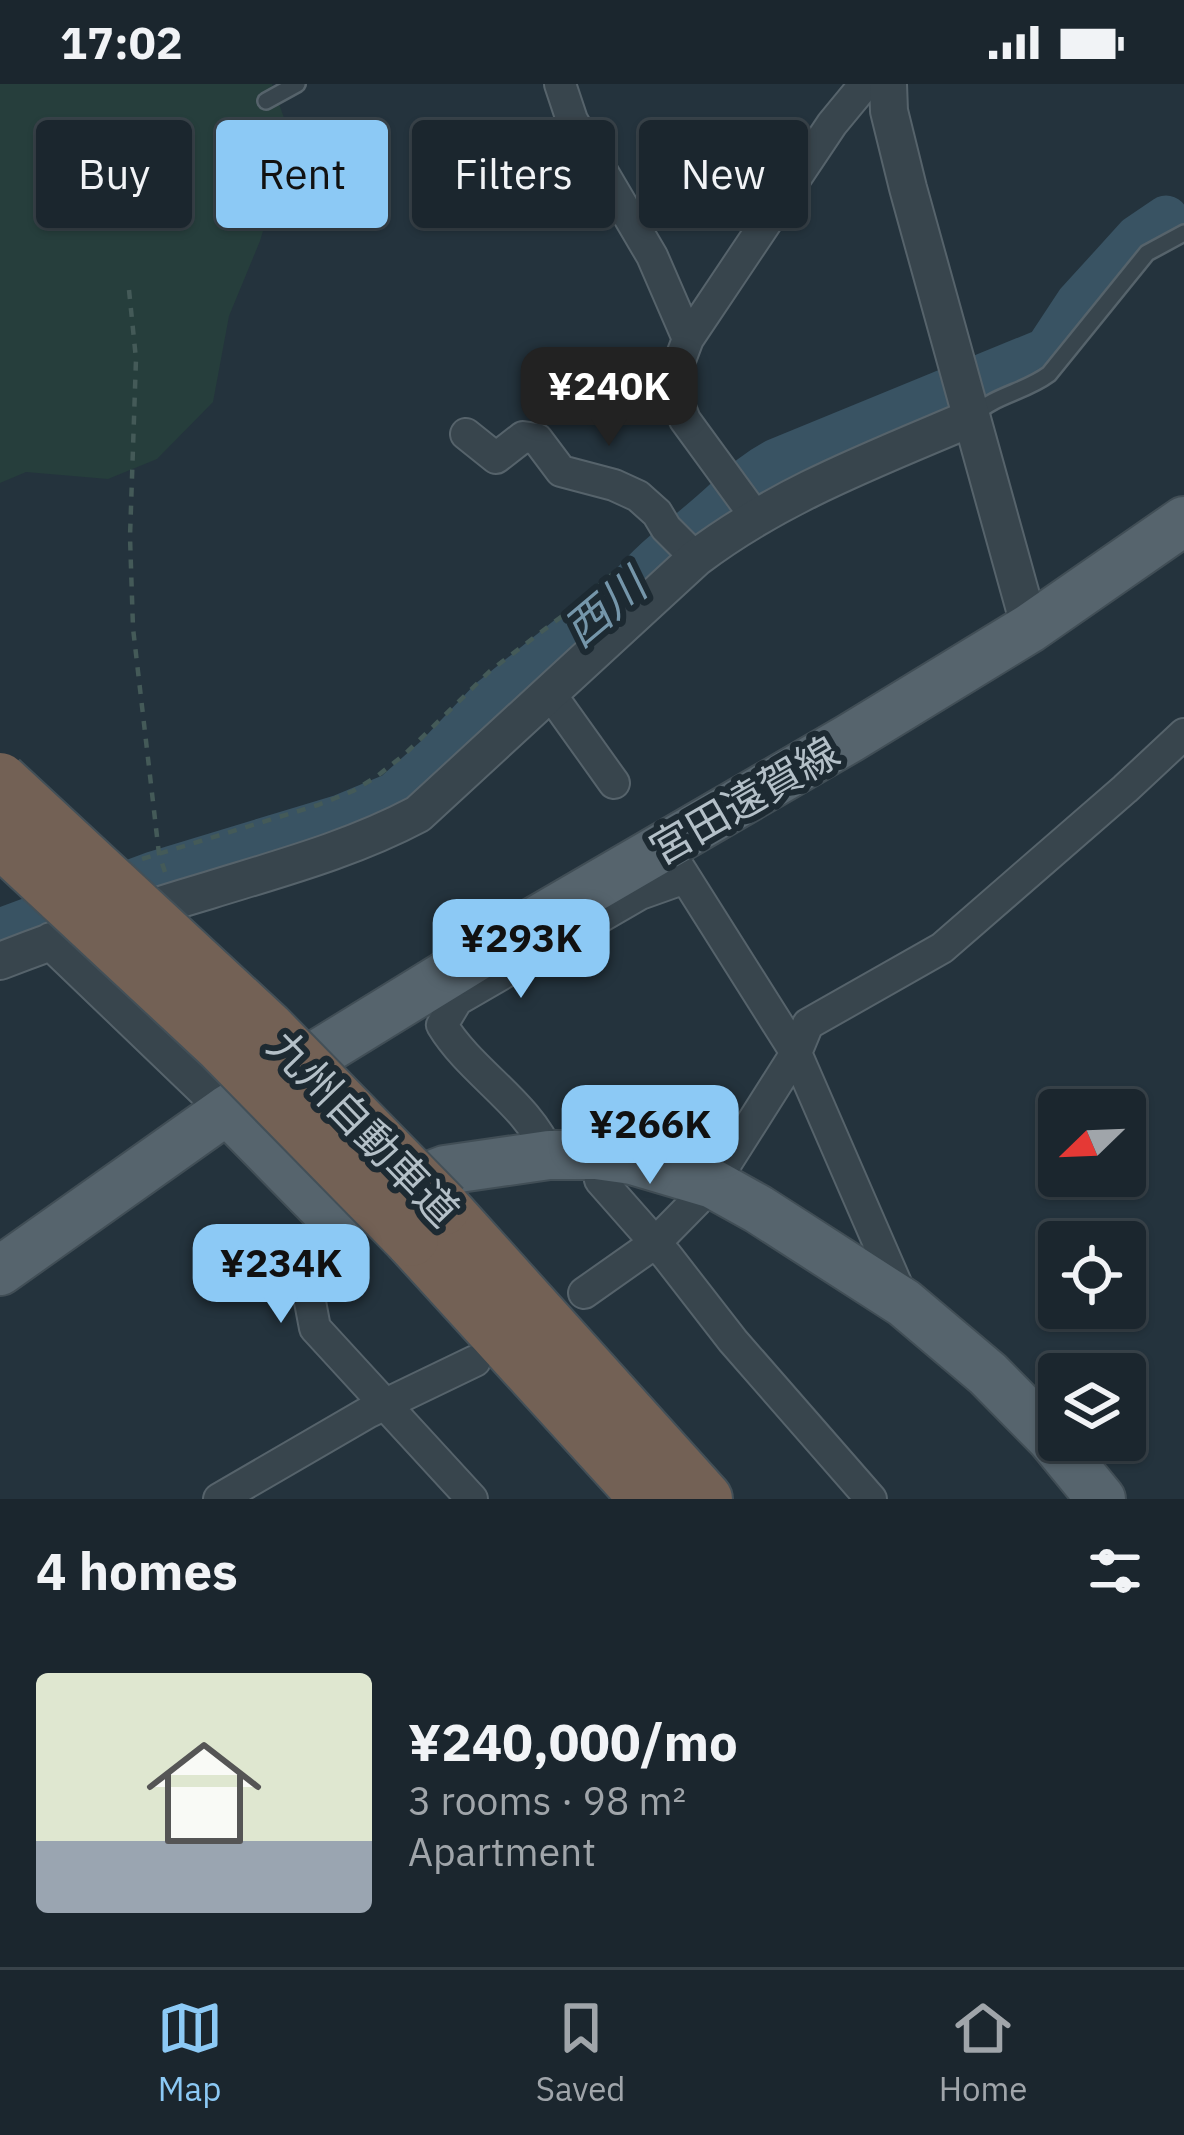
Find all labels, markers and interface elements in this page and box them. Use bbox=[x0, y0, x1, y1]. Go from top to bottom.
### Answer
text: 17:02 bbox=[60, 13, 183, 71]
chip: Buy bbox=[36, 120, 192, 228]
chip: Rent bbox=[216, 120, 388, 228]
chip: Filters bbox=[412, 120, 615, 228]
chip: New bbox=[639, 120, 808, 228]
pin: ¥240K bbox=[525, 347, 693, 449]
text: ¥240K bbox=[548, 360, 670, 411]
water label: 西川 bbox=[551, 553, 660, 658]
street label: 宮田遠賀線 bbox=[639, 724, 849, 876]
pin: ¥293K bbox=[437, 899, 605, 1001]
text: ¥293K bbox=[460, 912, 582, 963]
street label: 九州自動車道 bbox=[257, 1018, 471, 1238]
pin: ¥266K bbox=[566, 1085, 734, 1187]
north arrow bbox=[1038, 1089, 1146, 1197]
map controls bbox=[1038, 1089, 1146, 1461]
text: ¥266K bbox=[589, 1098, 711, 1149]
button: locate bbox=[1038, 1221, 1146, 1329]
pin: ¥234K bbox=[197, 1224, 365, 1326]
text: ¥234K bbox=[220, 1237, 342, 1288]
button: layers bbox=[1038, 1353, 1146, 1461]
text: 4 homes bbox=[36, 1538, 238, 1604]
icon: filters bbox=[1082, 1538, 1148, 1604]
text: ¥240,000/mo bbox=[408, 1709, 738, 1775]
icon: home bbox=[132, 1721, 276, 1865]
text: 3 rooms · 98 m² bbox=[408, 1775, 686, 1826]
text: Apartment bbox=[408, 1826, 596, 1877]
tab: Map bbox=[157, 1995, 223, 2110]
tab: Saved bbox=[536, 1995, 626, 2110]
tab: Home bbox=[939, 1995, 1027, 2110]

